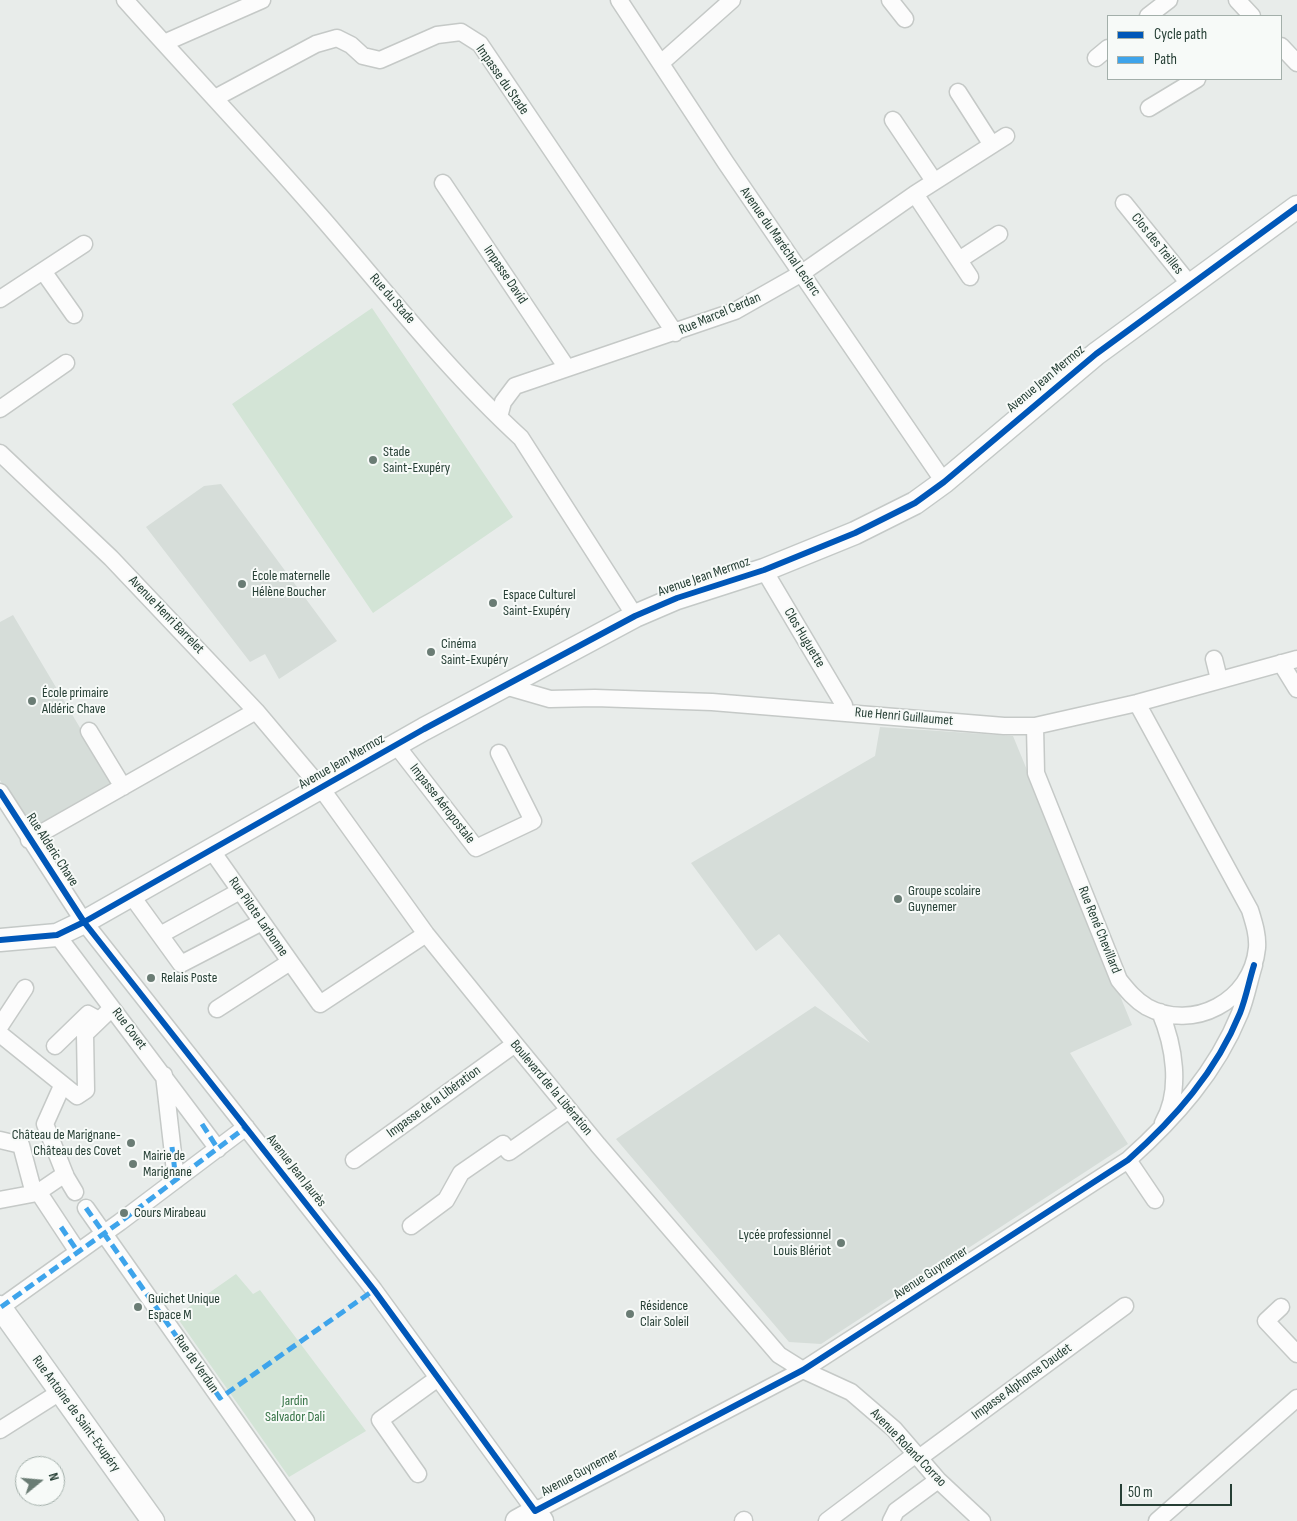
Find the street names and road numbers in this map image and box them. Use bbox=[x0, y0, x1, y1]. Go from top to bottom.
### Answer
street label: Impasse du Stade bbox=[472, 42, 532, 118]
street label: Avenue du Maréchal Leclerc bbox=[736, 184, 824, 300]
street label: Clos des Treilles bbox=[1127, 210, 1187, 278]
street label: Impasse David bbox=[479, 243, 531, 307]
street label: Rue du Stade bbox=[366, 270, 418, 328]
street label: Rue Marcel Cerdan bbox=[677, 289, 763, 339]
street label: Avenue Jean Mermoz bbox=[1004, 342, 1088, 416]
street label: Avenue Jean Mermoz bbox=[656, 553, 752, 601]
street label: Avenue Henri Barrelet bbox=[125, 573, 207, 657]
street label: Clos Huguette bbox=[780, 605, 828, 671]
street label: Rue Henri Guillaumet bbox=[854, 704, 954, 730]
street label: Avenue Jean Mermoz bbox=[296, 731, 388, 793]
street label: Impasse Aéropostale bbox=[406, 761, 478, 847]
street label: Rue Alderic Chave bbox=[22, 810, 82, 890]
street label: Rue Pilote Larbonne bbox=[224, 874, 292, 960]
street label: Rue René Chevillard bbox=[1074, 884, 1124, 976]
street label: Rue Covet bbox=[108, 1005, 150, 1053]
street label: Boulevard de la Libération bbox=[506, 1037, 596, 1139]
street label: Impasse de la Libération bbox=[384, 1062, 484, 1142]
street label: Avenue Jean Jaurès bbox=[263, 1132, 329, 1210]
street label: Avenue Guynemer bbox=[891, 1243, 971, 1303]
street label: Rue de Verdun bbox=[170, 1332, 222, 1396]
street label: Impasse Alphonse Daudet bbox=[969, 1340, 1075, 1424]
street label: Rue Antoine de Saint-Exupéry bbox=[28, 1352, 124, 1476]
street label: Avenue Roland Corrao bbox=[866, 1405, 950, 1491]
street label: Avenue Guynemer bbox=[539, 1446, 621, 1500]

